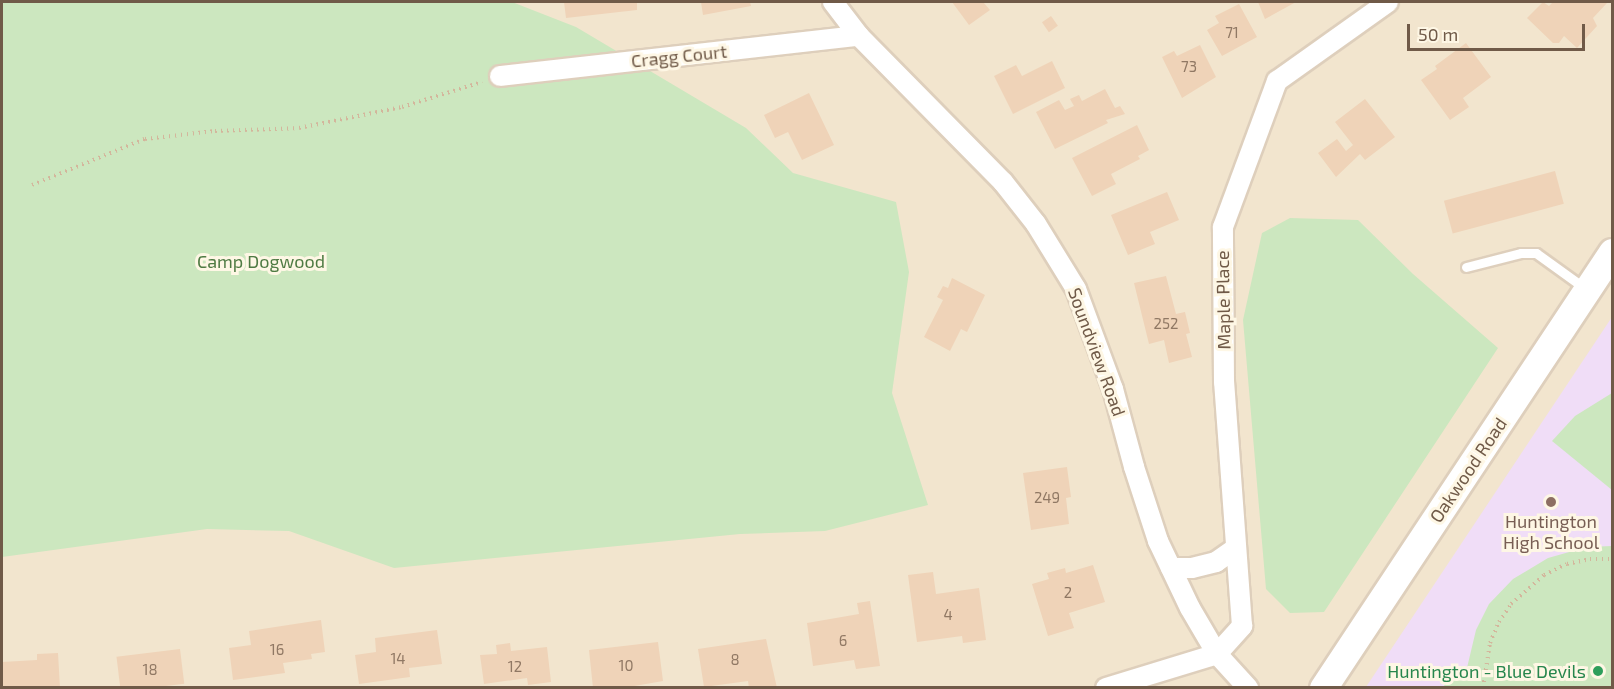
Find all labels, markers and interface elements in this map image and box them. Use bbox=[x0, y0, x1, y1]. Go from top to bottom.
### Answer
scale bar bbox=[1410, 12, 1588, 50]
text: 50 m bbox=[1418, 23, 1458, 45]
house number: 71 bbox=[1225, 24, 1239, 42]
street label: Cragg Court bbox=[630, 40, 728, 72]
house number: 73 bbox=[1181, 58, 1197, 76]
park label: Camp Dogwood bbox=[197, 250, 325, 272]
street label: Maple Place bbox=[1211, 250, 1235, 350]
street label: Soundview Road bbox=[1064, 285, 1130, 419]
house number: 252 bbox=[1154, 315, 1178, 333]
street label: Oakwood Road bbox=[1425, 413, 1511, 527]
house number: 249 bbox=[1034, 489, 1060, 507]
marker: Huntington High School bbox=[1544, 495, 1558, 509]
place label: Huntington High School bbox=[1503, 511, 1599, 554]
house number: 2 bbox=[1064, 584, 1072, 602]
house number: 4 bbox=[943, 606, 953, 624]
house number: 6 bbox=[839, 632, 847, 650]
house number: 16 bbox=[270, 641, 284, 659]
house number: 14 bbox=[390, 650, 406, 668]
house number: 8 bbox=[730, 651, 740, 669]
house number: 10 bbox=[618, 657, 634, 675]
house number: 12 bbox=[508, 658, 522, 676]
place label: Huntington - Blue Devils bbox=[1387, 660, 1586, 682]
house number: 18 bbox=[142, 661, 158, 679]
marker: Huntington - Blue Devils bbox=[1591, 664, 1605, 678]

